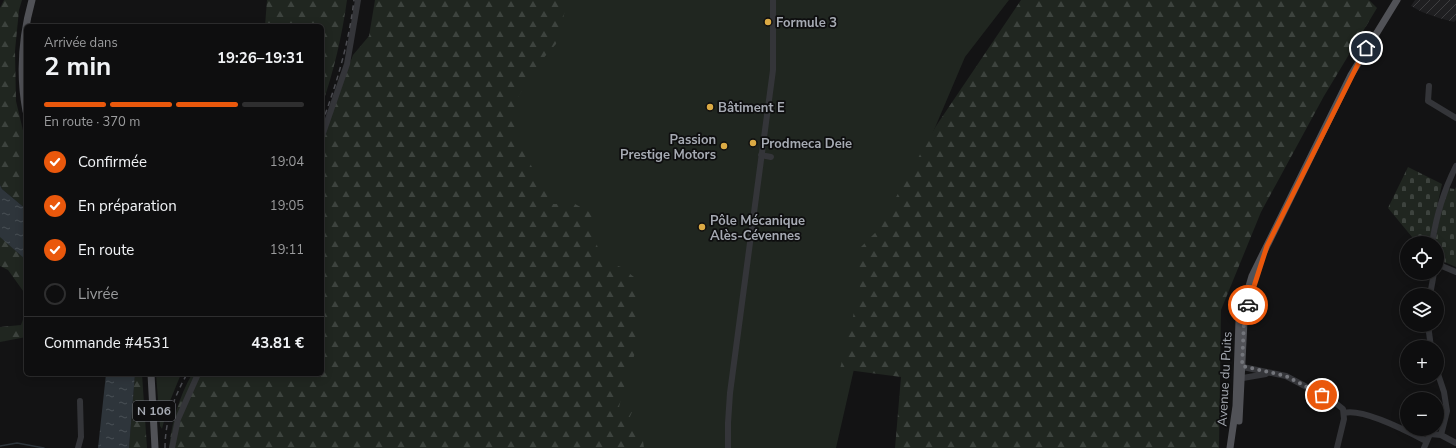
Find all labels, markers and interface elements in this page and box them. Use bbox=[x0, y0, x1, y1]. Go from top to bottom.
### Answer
place label: Formule 3 bbox=[776, 14, 837, 32]
marker: Formule 3 bbox=[763, 17, 773, 27]
pin bbox=[1349, 31, 1383, 65]
text: Arrivée dans bbox=[44, 34, 118, 52]
icon: home bbox=[1355, 37, 1377, 59]
text: 19:26–19:31 bbox=[217, 48, 304, 68]
text: 2 min bbox=[44, 49, 111, 84]
place label: Bâtiment E bbox=[718, 99, 785, 117]
marker: Bâtiment E bbox=[705, 102, 715, 112]
text: En route · 370 m bbox=[44, 113, 140, 131]
place label: Passion Prestige Motors bbox=[620, 131, 716, 164]
place label: Prodmeca Deie bbox=[761, 135, 852, 153]
marker: Prodmeca Deie bbox=[748, 138, 758, 148]
marker: Passion Prestige Motors bbox=[719, 141, 729, 151]
icon: check bbox=[44, 151, 66, 173]
text: Confirmée bbox=[78, 152, 147, 172]
text: 19:04 bbox=[270, 153, 304, 171]
icon: check bbox=[44, 195, 66, 217]
text: En préparation bbox=[78, 196, 177, 216]
text: 19:05 bbox=[270, 197, 304, 215]
place label: Pôle Mécanique Alès-Cévennes bbox=[710, 212, 805, 245]
marker: Pôle Mécanique Alès-Cévennes bbox=[697, 222, 707, 232]
map controls bbox=[1400, 236, 1444, 436]
button: locate bbox=[1400, 236, 1444, 280]
icon: check bbox=[44, 239, 66, 261]
text: En route bbox=[78, 240, 134, 260]
text: 19:11 bbox=[270, 241, 304, 259]
text: Livrée bbox=[78, 284, 119, 304]
courier bbox=[1228, 285, 1268, 325]
button: layers bbox=[1400, 288, 1444, 332]
icon: car bbox=[1237, 294, 1259, 316]
street label: Avenue du Puits bbox=[1214, 331, 1236, 427]
text: Commande #4531 bbox=[44, 333, 170, 353]
text: 43.81 € bbox=[251, 333, 304, 353]
button: + bbox=[1400, 340, 1444, 384]
pin bbox=[1305, 378, 1339, 412]
icon: bag bbox=[1311, 384, 1333, 406]
button: − bbox=[1400, 392, 1444, 436]
road number: N 106 bbox=[133, 401, 175, 421]

